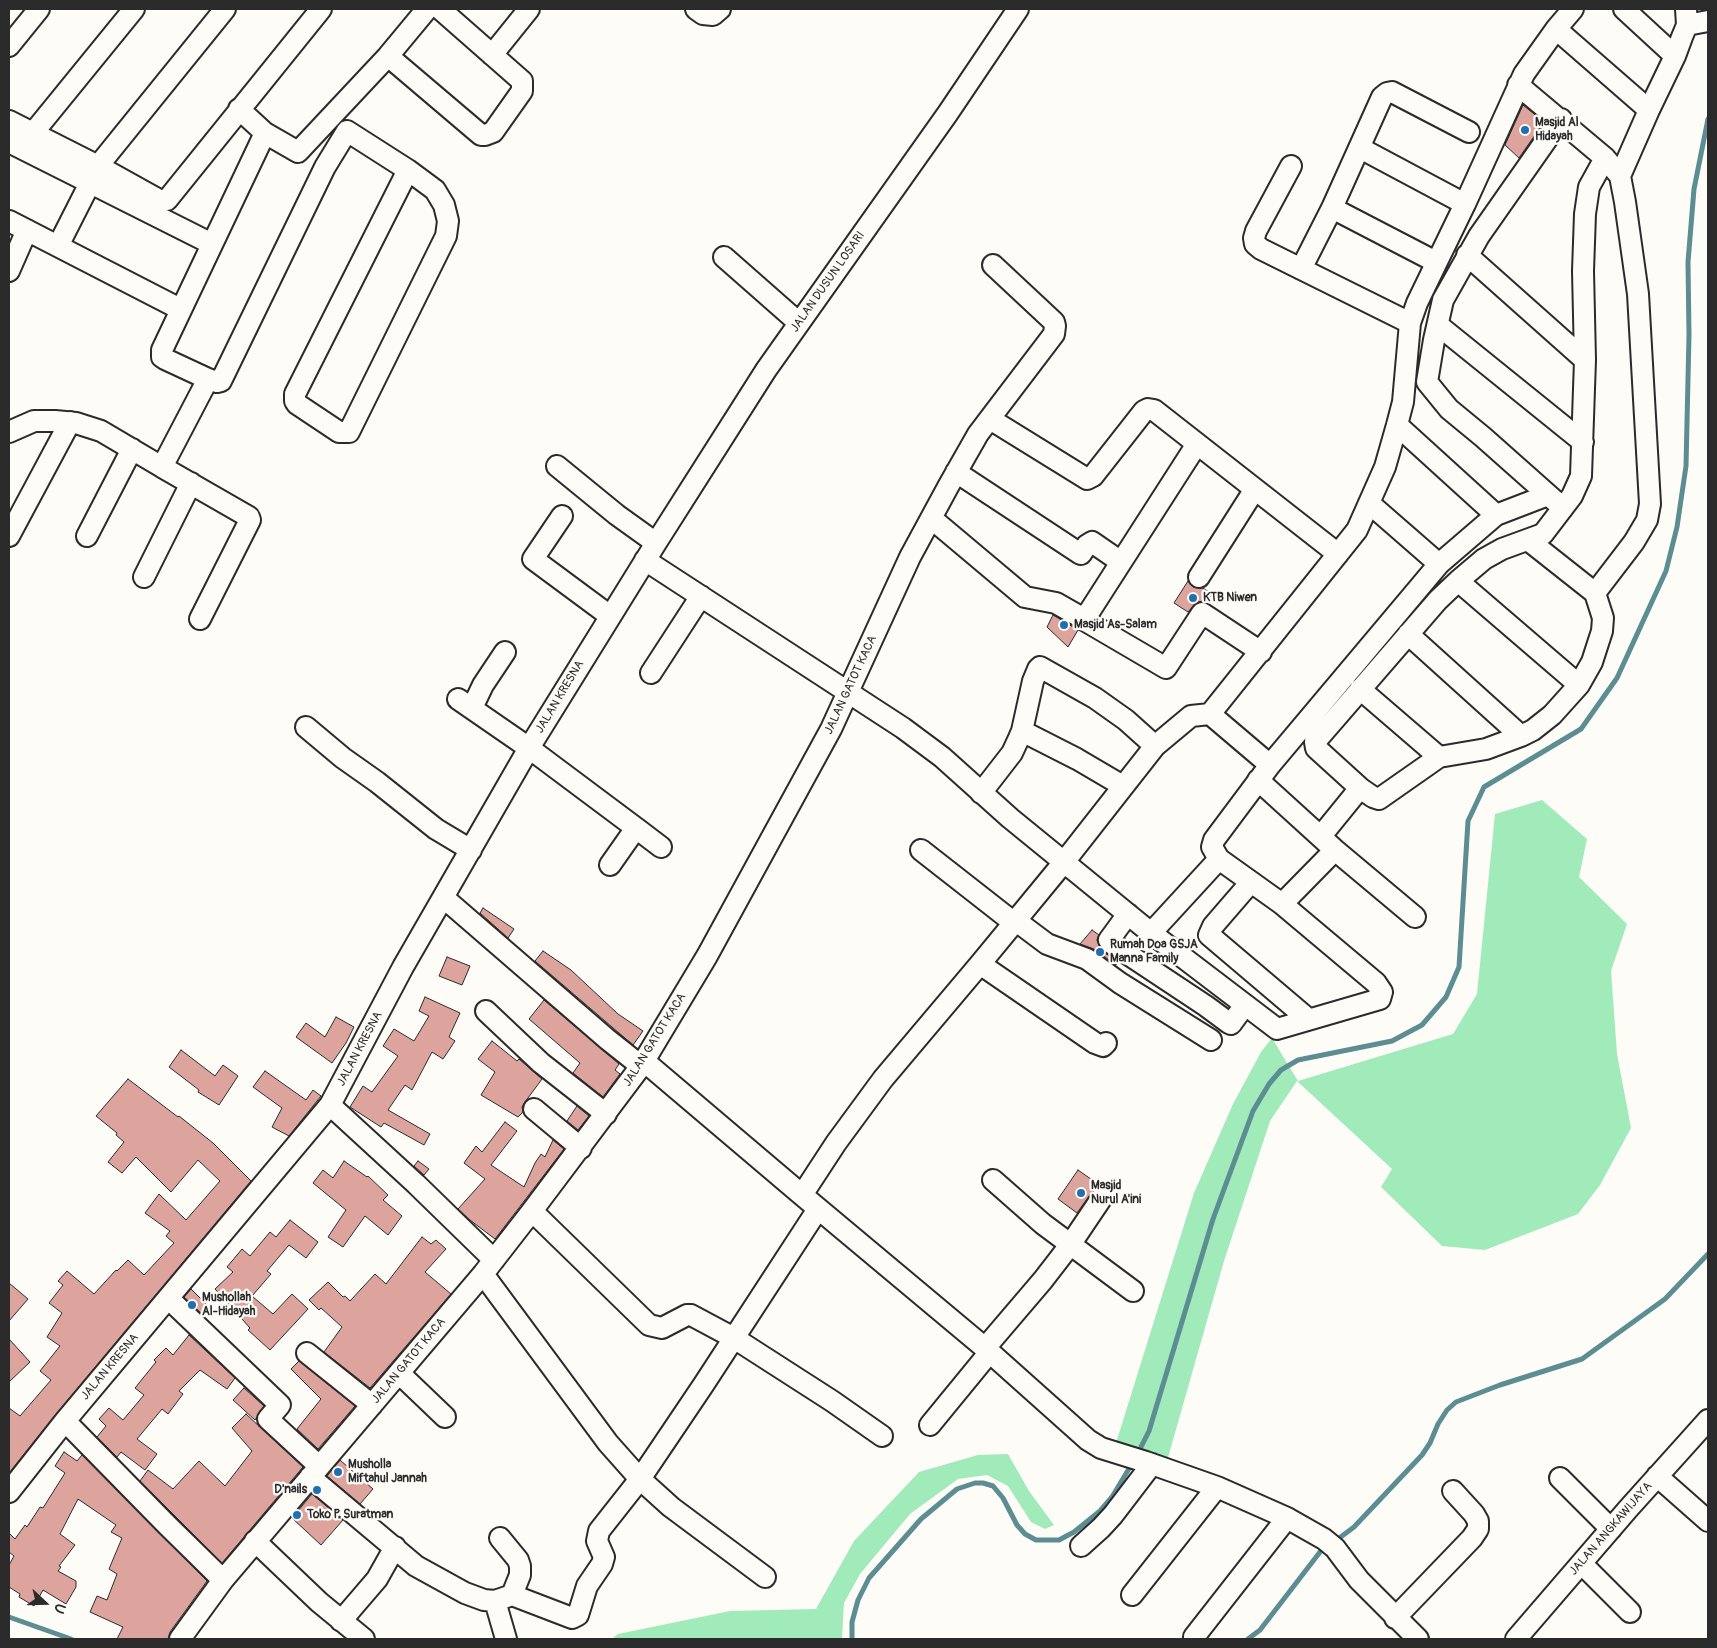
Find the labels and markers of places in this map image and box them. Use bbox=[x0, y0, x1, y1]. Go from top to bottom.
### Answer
place label: Masjid Al Hidayah bbox=[1535, 116, 1579, 144]
marker: Masjid Al Hidayah bbox=[1519, 124, 1531, 136]
place label: KTB Niwen bbox=[1203, 591, 1257, 605]
marker: KTB Niwen bbox=[1187, 592, 1199, 604]
place label: Masjid As-Salam bbox=[1074, 618, 1157, 632]
marker: Masjid As-Salam bbox=[1058, 619, 1070, 631]
place label: Rumah Doa GSJA Manna Family bbox=[1110, 938, 1198, 966]
marker: Rumah Doa GSJA Manna Family bbox=[1094, 946, 1106, 958]
place label: Masjid Nurul A'ini bbox=[1091, 1179, 1141, 1207]
marker: Masjid Nurul A'ini bbox=[1075, 1187, 1087, 1199]
place label: Mushollah Al-Hidayah bbox=[202, 1291, 255, 1319]
marker: Mushollah Al-Hidayah bbox=[186, 1299, 198, 1311]
place label: Musholla Miftahul Jannah bbox=[348, 1458, 427, 1486]
marker: Musholla Miftahul Jannah bbox=[332, 1466, 344, 1478]
place label: D'nails bbox=[274, 1483, 307, 1497]
marker: D'nails bbox=[311, 1484, 323, 1496]
place label: Toko P. Suratman bbox=[307, 1508, 393, 1522]
marker: Toko P. Suratman bbox=[291, 1509, 303, 1521]

